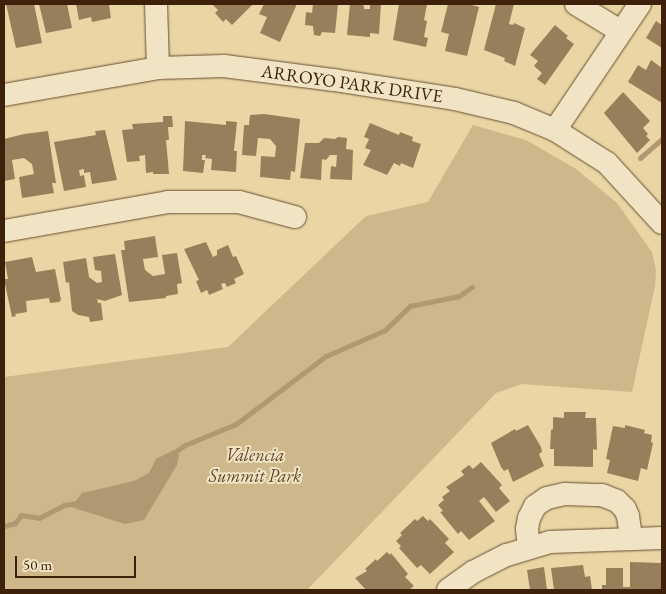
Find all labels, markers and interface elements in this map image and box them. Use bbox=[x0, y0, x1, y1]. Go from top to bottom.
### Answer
street label: ARROYO PARK DRIVE bbox=[260, 61, 444, 107]
park label: Valencia Summit Park bbox=[209, 445, 301, 488]
scale bar bbox=[18, 546, 139, 578]
text: 50 m bbox=[23, 555, 52, 574]

